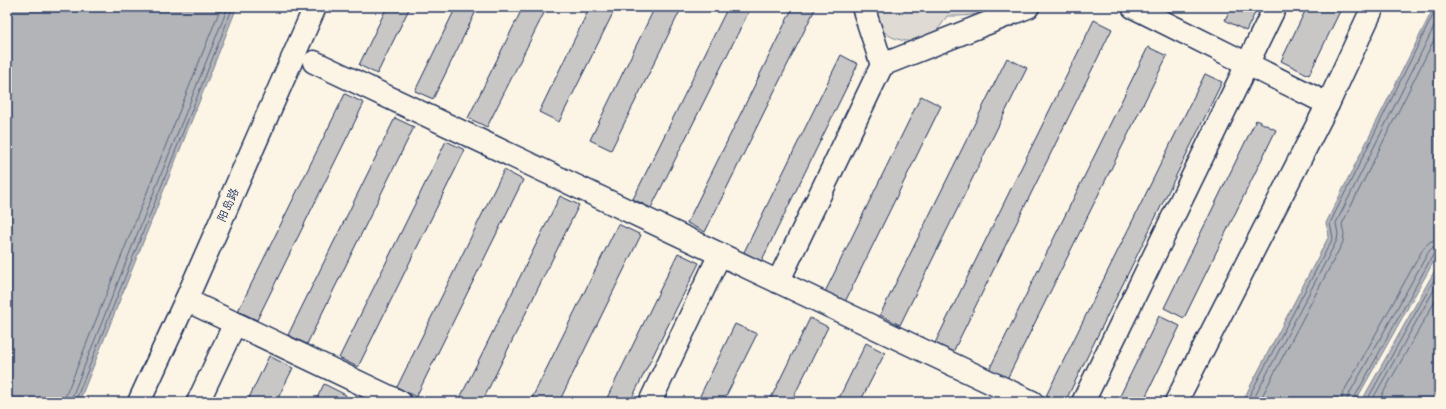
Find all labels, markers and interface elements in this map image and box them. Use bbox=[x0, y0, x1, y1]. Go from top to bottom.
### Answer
street label: 阳岛路 bbox=[214, 186, 244, 226]

